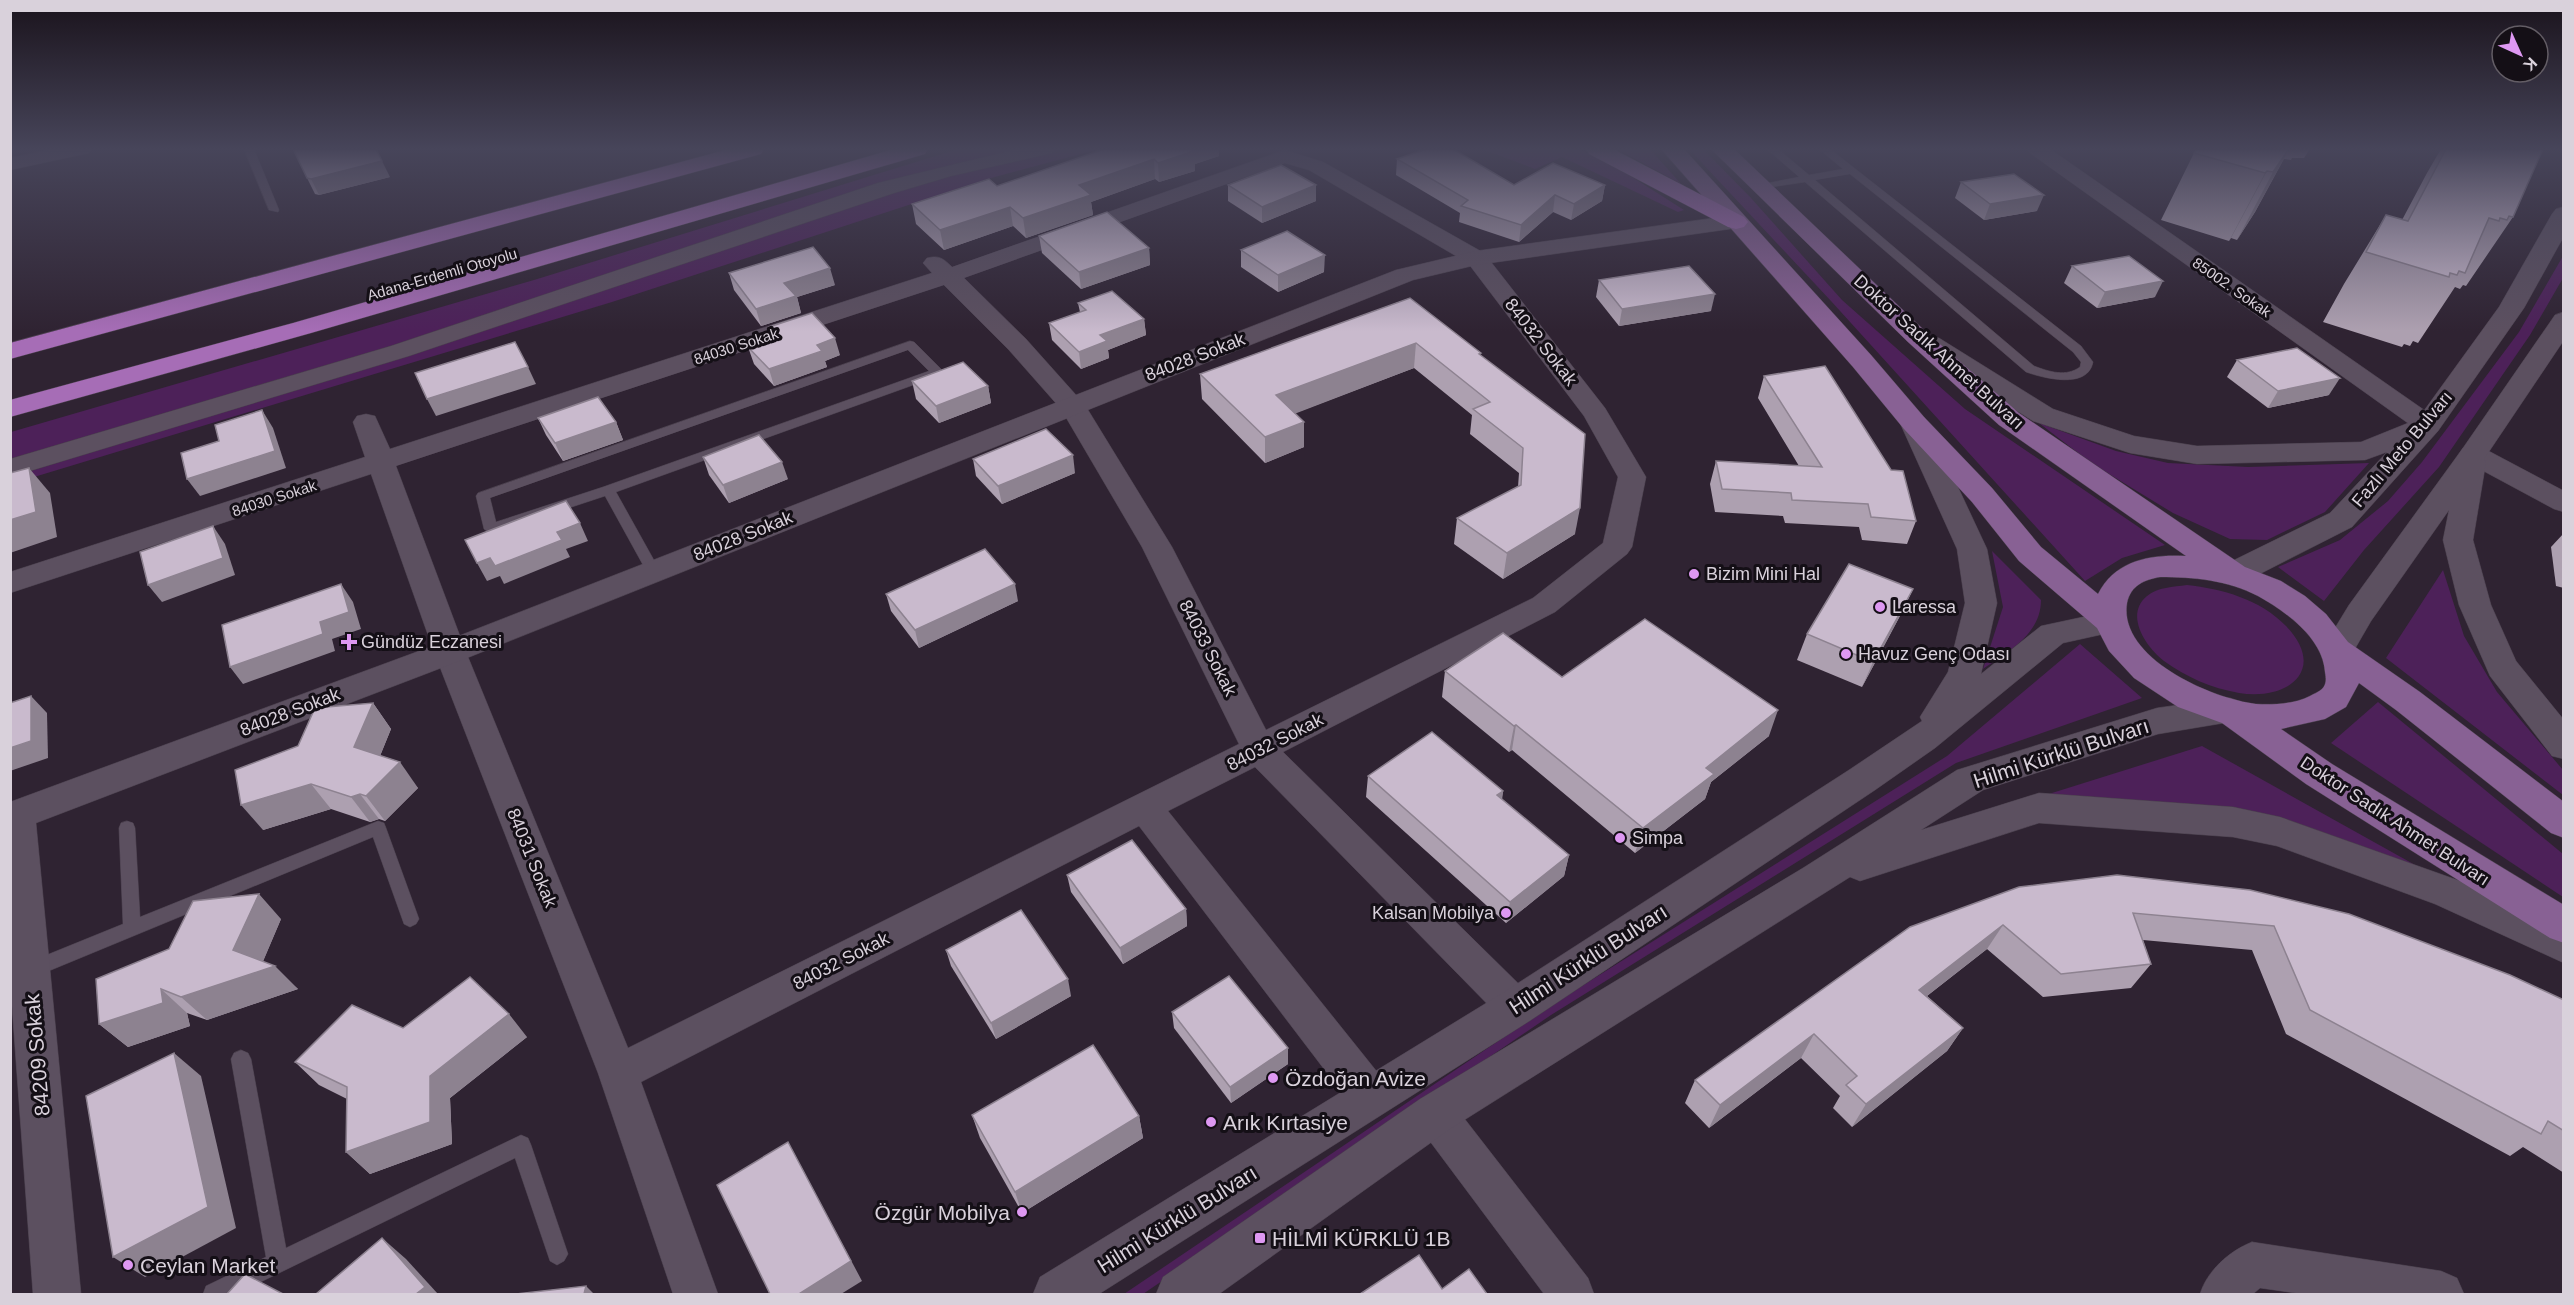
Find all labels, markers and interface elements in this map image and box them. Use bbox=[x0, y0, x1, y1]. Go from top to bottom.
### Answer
north arrow bbox=[2490, 24, 2550, 84]
text: K bbox=[2520, 54, 2540, 75]
street label: Adana-Erdemli Otoyolu bbox=[365, 244, 519, 304]
street label: 85002. Sokak bbox=[2190, 254, 2275, 321]
street label: Doktor Sadık Ahmet Bulvarı bbox=[1850, 271, 2028, 433]
street label: 84032 Sokak bbox=[1501, 294, 1582, 390]
street label: 84030 Sokak bbox=[692, 324, 781, 368]
street label: 84028 Sokak bbox=[1142, 328, 1249, 385]
street label: Fazlı Meto Bulvarı bbox=[2348, 387, 2456, 511]
street label: 84030 Sokak bbox=[230, 476, 319, 520]
street label: 84028 Sokak bbox=[691, 507, 796, 565]
place label: Bizim Mini Hal bbox=[1706, 564, 1820, 584]
marker: Bizim Mini Hal bbox=[1687, 567, 1701, 581]
street label: 84033 Sokak bbox=[1175, 597, 1241, 700]
place label: Laressa bbox=[1892, 597, 1957, 617]
marker: Laressa bbox=[1873, 600, 1887, 614]
place label: Gündüz Eczanesi bbox=[361, 632, 502, 652]
marker: Gündüz Eczanesi bbox=[342, 635, 356, 649]
place label: Havuz Genç Odası bbox=[1858, 644, 2010, 664]
marker: Havuz Genç Odası bbox=[1839, 647, 1853, 661]
street label: 84028 Sokak bbox=[237, 683, 344, 740]
street label: 84032 Sokak bbox=[1224, 709, 1327, 775]
street label: Hilmi Kürklü Bulvarı bbox=[1970, 714, 2152, 792]
street label: Doktor Sadık Ahmet Bulvarı bbox=[2297, 752, 2493, 890]
street label: 84031 Sokak bbox=[503, 806, 561, 911]
place label: Simpa bbox=[1632, 828, 1684, 848]
marker: Simpa bbox=[1613, 831, 1627, 845]
street label: Hilmi Kürklü Bulvarı bbox=[1505, 899, 1671, 1019]
place label: Kalsan Mobilya bbox=[1372, 903, 1495, 923]
marker: Kalsan Mobilya bbox=[1499, 906, 1513, 920]
street label: 84032 Sokak bbox=[790, 928, 893, 994]
street label: 84209 Sokak bbox=[20, 992, 54, 1117]
place label: Özdoğan Avize bbox=[1285, 1067, 1426, 1090]
marker: Özdoğan Avize bbox=[1266, 1071, 1280, 1085]
place label: Arık Kırtasiye bbox=[1223, 1111, 1348, 1134]
marker: Arık Kırtasiye bbox=[1204, 1115, 1218, 1129]
street label: Hilmi Kürklü Bulvarı bbox=[1093, 1161, 1261, 1277]
place label: Özgür Mobilya bbox=[875, 1201, 1010, 1224]
marker: Özgür Mobilya bbox=[1015, 1205, 1029, 1219]
place label: HİLMİ KÜRKLÜ 1B bbox=[1272, 1227, 1451, 1250]
marker: HİLMİ KÜRKLÜ 1B bbox=[1253, 1231, 1267, 1245]
place label: Ceylan Market bbox=[140, 1254, 276, 1277]
marker: Ceylan Market bbox=[121, 1258, 135, 1272]

